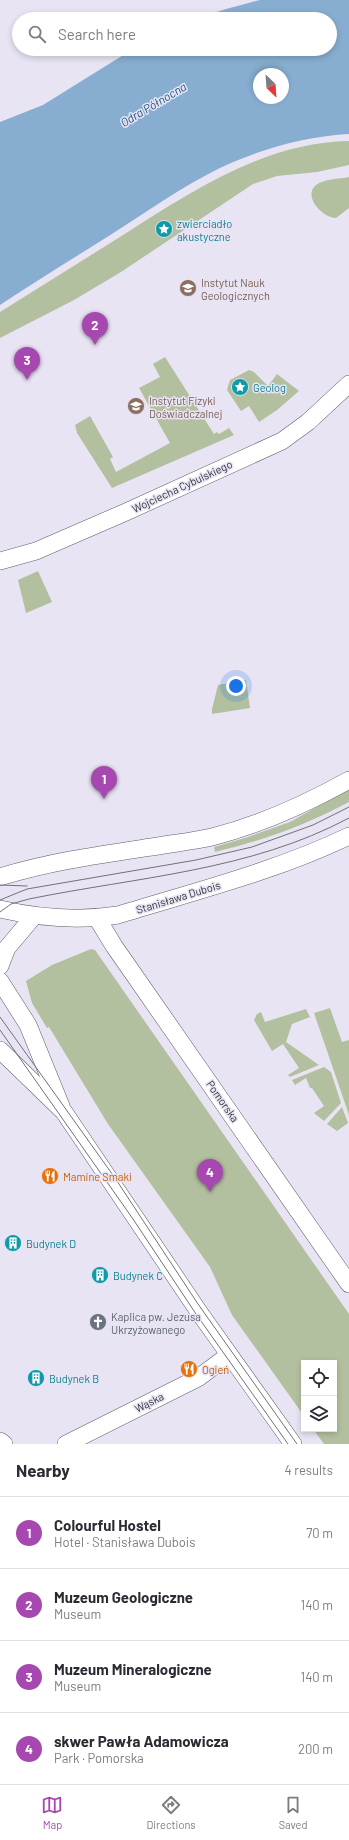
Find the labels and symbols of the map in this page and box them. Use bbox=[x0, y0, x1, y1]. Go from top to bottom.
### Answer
north arrow bbox=[253, 68, 289, 104]
water label: Odra Północna bbox=[117, 79, 189, 129]
place label: zwierciadło akustyczne bbox=[177, 217, 232, 243]
place icon: zwierciadło akustyczne bbox=[154, 219, 174, 239]
place label: Instytut Nauk Geologicznych bbox=[201, 276, 270, 302]
school or university icon: Instytut Nauk Geologicznych bbox=[178, 278, 198, 298]
pin: 2 bbox=[82, 312, 108, 345]
pin: 3 bbox=[14, 347, 40, 380]
place icon: Geolog bbox=[230, 377, 250, 397]
place label: Geolog bbox=[253, 381, 286, 394]
place label: Instytut Fizyki Doświadczalnej bbox=[149, 394, 222, 420]
school or university icon: Instytut Fizyki Doświadczalnej bbox=[126, 396, 146, 416]
street label: Wojciecha Cybulskiego bbox=[130, 457, 234, 515]
your location bbox=[226, 676, 246, 696]
pin: 1 bbox=[91, 766, 117, 799]
street label: Stanisława Dubois bbox=[134, 878, 222, 916]
street label: Pomorska bbox=[204, 1078, 242, 1124]
pin: 4 bbox=[197, 1159, 223, 1192]
restaurant icon: Mamine Smaki bbox=[40, 1166, 60, 1186]
place label: Mamine Smaki bbox=[63, 1170, 132, 1183]
building icon: Budynek D bbox=[3, 1233, 23, 1253]
place label: Budynek D bbox=[26, 1237, 76, 1250]
building icon: Budynek C bbox=[90, 1265, 110, 1285]
place label: Budynek C bbox=[113, 1269, 163, 1282]
place label: Kaplica pw. Jezusa Ukrzyżowanego bbox=[111, 1310, 201, 1336]
church icon: Kaplica pw. Jezusa Ukrzyżowanego bbox=[88, 1312, 108, 1332]
restaurant icon: Ogień bbox=[179, 1359, 199, 1379]
place label: Ogień bbox=[202, 1363, 229, 1376]
building icon: Budynek B bbox=[26, 1368, 46, 1388]
place label: Budynek B bbox=[49, 1372, 99, 1385]
street label: Wąska bbox=[132, 1389, 166, 1415]

